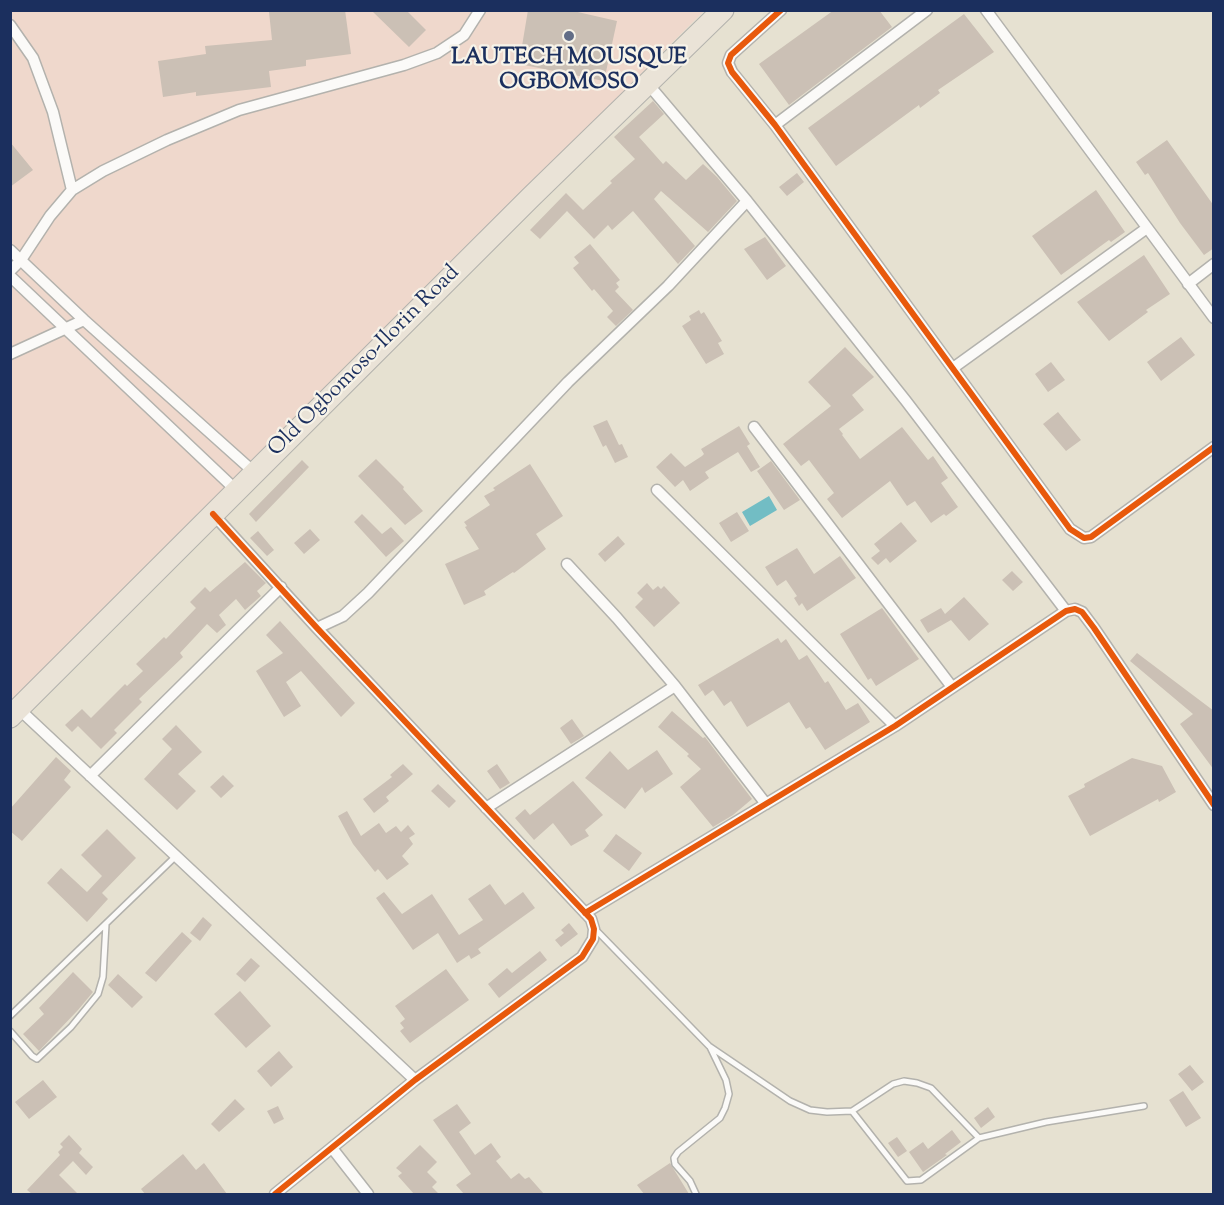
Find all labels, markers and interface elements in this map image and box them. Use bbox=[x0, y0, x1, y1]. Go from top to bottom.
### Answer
marker: LAUTECH MOUSQUE OGBOMOSO bbox=[562, 29, 576, 43]
place label: LAUTECH MOUSQUE OGBOMOSO bbox=[451, 46, 687, 98]
street label: Old Ogbomoso-Ilorin Road bbox=[264, 261, 466, 463]

